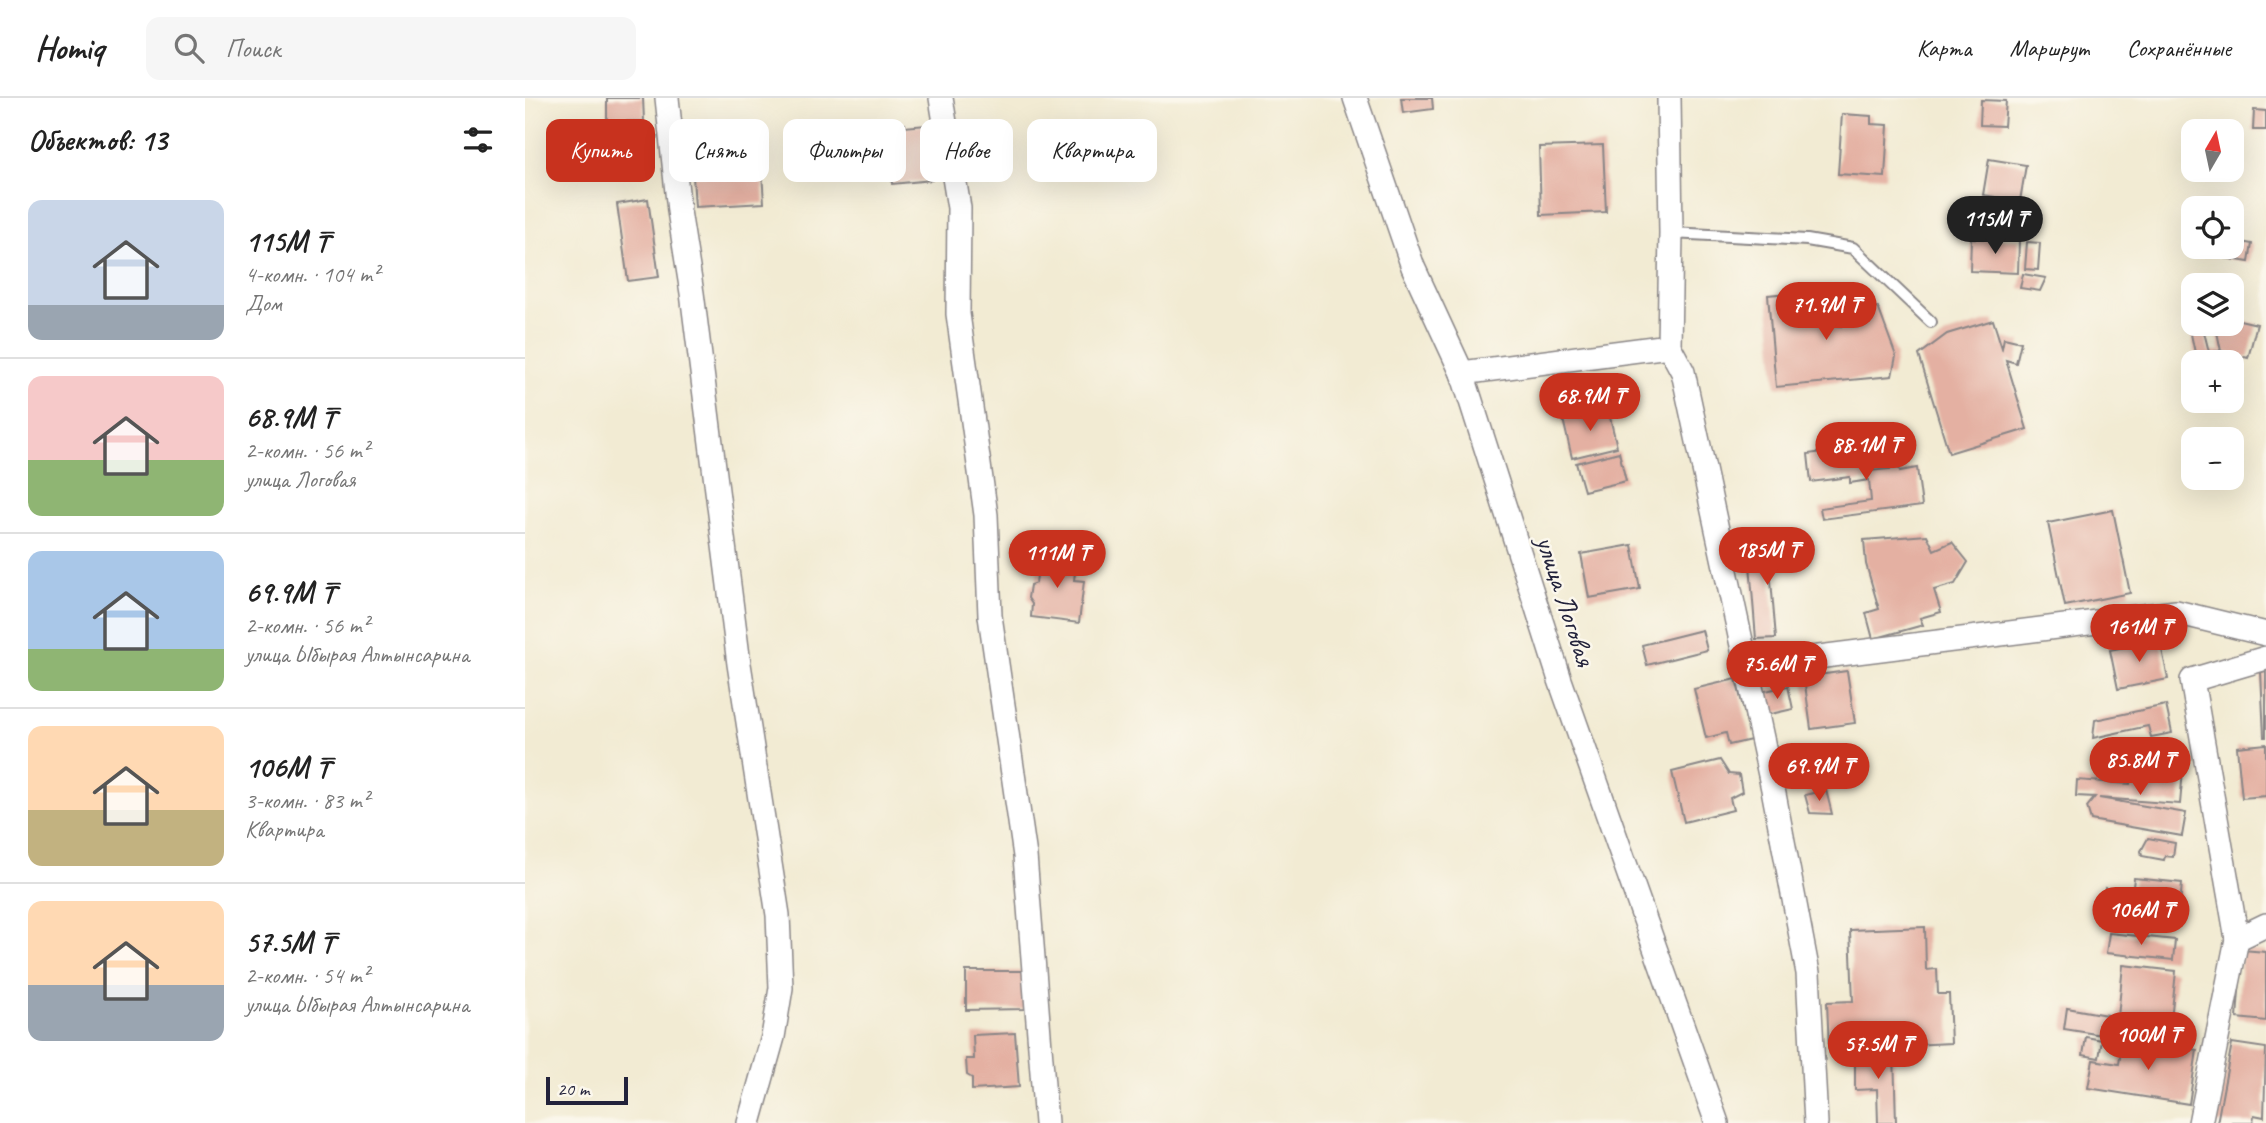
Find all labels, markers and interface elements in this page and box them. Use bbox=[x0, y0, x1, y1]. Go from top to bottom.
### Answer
search box bbox=[146, 17, 636, 80]
text: Homiq bbox=[35, 27, 104, 69]
icon: search bbox=[170, 29, 208, 67]
text: Поиск bbox=[226, 32, 280, 65]
text: Карта bbox=[1917, 33, 1972, 63]
text: Маршрут bbox=[2010, 33, 2089, 63]
text: Сохранённые bbox=[2127, 33, 2231, 63]
chip: Купить bbox=[546, 119, 655, 182]
chip: Снять bbox=[669, 119, 769, 182]
chip: Фильтры bbox=[783, 119, 906, 182]
chip: Новое bbox=[920, 119, 1013, 182]
chip: Квартира bbox=[1027, 119, 1157, 182]
north arrow bbox=[2181, 119, 2243, 182]
map controls bbox=[2181, 119, 2244, 490]
text: Объектов: 13 bbox=[28, 121, 167, 159]
icon: filters bbox=[459, 121, 497, 159]
button: locate bbox=[2181, 196, 2244, 259]
pin: 115M ₸ bbox=[1938, 197, 2052, 256]
text: 115M ₸ bbox=[1963, 204, 2027, 233]
text: 115M ₸ bbox=[245, 222, 329, 260]
icon: home bbox=[84, 228, 168, 312]
text: 4-комн. · 104 m² bbox=[245, 260, 379, 289]
button: layers bbox=[2181, 273, 2244, 336]
pin: 71.9M ₸ bbox=[1761, 282, 1891, 342]
text: Дом bbox=[245, 289, 282, 318]
text: 71.9M ₸ bbox=[1792, 290, 1860, 319]
button: + bbox=[2181, 350, 2244, 413]
pin: 68.9M ₸ bbox=[1525, 374, 1655, 433]
text: 68.9M ₸ bbox=[1555, 381, 1625, 410]
text: 68.9M ₸ bbox=[245, 398, 335, 436]
icon: home bbox=[84, 404, 168, 488]
pin: 88.1M ₸ bbox=[1801, 422, 1931, 482]
button: − bbox=[2181, 427, 2244, 490]
text: 88.1M ₸ bbox=[1831, 430, 1901, 459]
text: 2-комн. · 56 m² bbox=[245, 436, 369, 465]
text: улица Логовая bbox=[245, 465, 356, 494]
pin: 185M ₸ bbox=[1710, 528, 1824, 587]
street label: улица Логовая bbox=[1528, 530, 1604, 671]
pin: 111M ₸ bbox=[1000, 531, 1114, 590]
text: 185M ₸ bbox=[1735, 535, 1799, 564]
text: 111M ₸ bbox=[1025, 538, 1089, 567]
text: 69.9M ₸ bbox=[245, 573, 335, 611]
icon: home bbox=[84, 579, 168, 663]
pin: 161M ₸ bbox=[2082, 604, 2196, 664]
text: 2-комн. · 56 m² bbox=[245, 611, 369, 640]
text: 161M ₸ bbox=[2106, 612, 2172, 641]
text: улица Ыбырая Алтынсарина bbox=[245, 640, 469, 669]
pin: 75.6M ₸ bbox=[1712, 642, 1842, 701]
text: 75.6M ₸ bbox=[1742, 649, 1812, 678]
pin: 85.8M ₸ bbox=[2075, 738, 2205, 797]
pin: 69.9M ₸ bbox=[1754, 744, 1884, 803]
text: 85.8M ₸ bbox=[2106, 745, 2174, 774]
text: 106M ₸ bbox=[245, 748, 330, 786]
text: 69.9M ₸ bbox=[1784, 751, 1854, 780]
icon: home bbox=[84, 754, 168, 838]
text: 3-комн. · 83 m² bbox=[245, 786, 369, 815]
text: Квартира bbox=[245, 815, 323, 844]
pin: 106M ₸ bbox=[2084, 888, 2198, 947]
text: 106M ₸ bbox=[2108, 895, 2174, 924]
text: 57.5M ₸ bbox=[245, 923, 334, 961]
icon: home bbox=[84, 929, 168, 1013]
text: 2-комн. · 54 m² bbox=[245, 961, 369, 990]
text: улица Ыбырая Алтынсарина bbox=[245, 990, 469, 1019]
pin: 100M ₸ bbox=[2091, 1012, 2205, 1072]
text: 100M ₸ bbox=[2116, 1020, 2180, 1049]
pin: 57.5M ₸ bbox=[1813, 1021, 1943, 1081]
text: 57.5M ₸ bbox=[1844, 1029, 1912, 1058]
scale bar bbox=[546, 1074, 628, 1106]
text: 20 m bbox=[557, 1077, 589, 1101]

